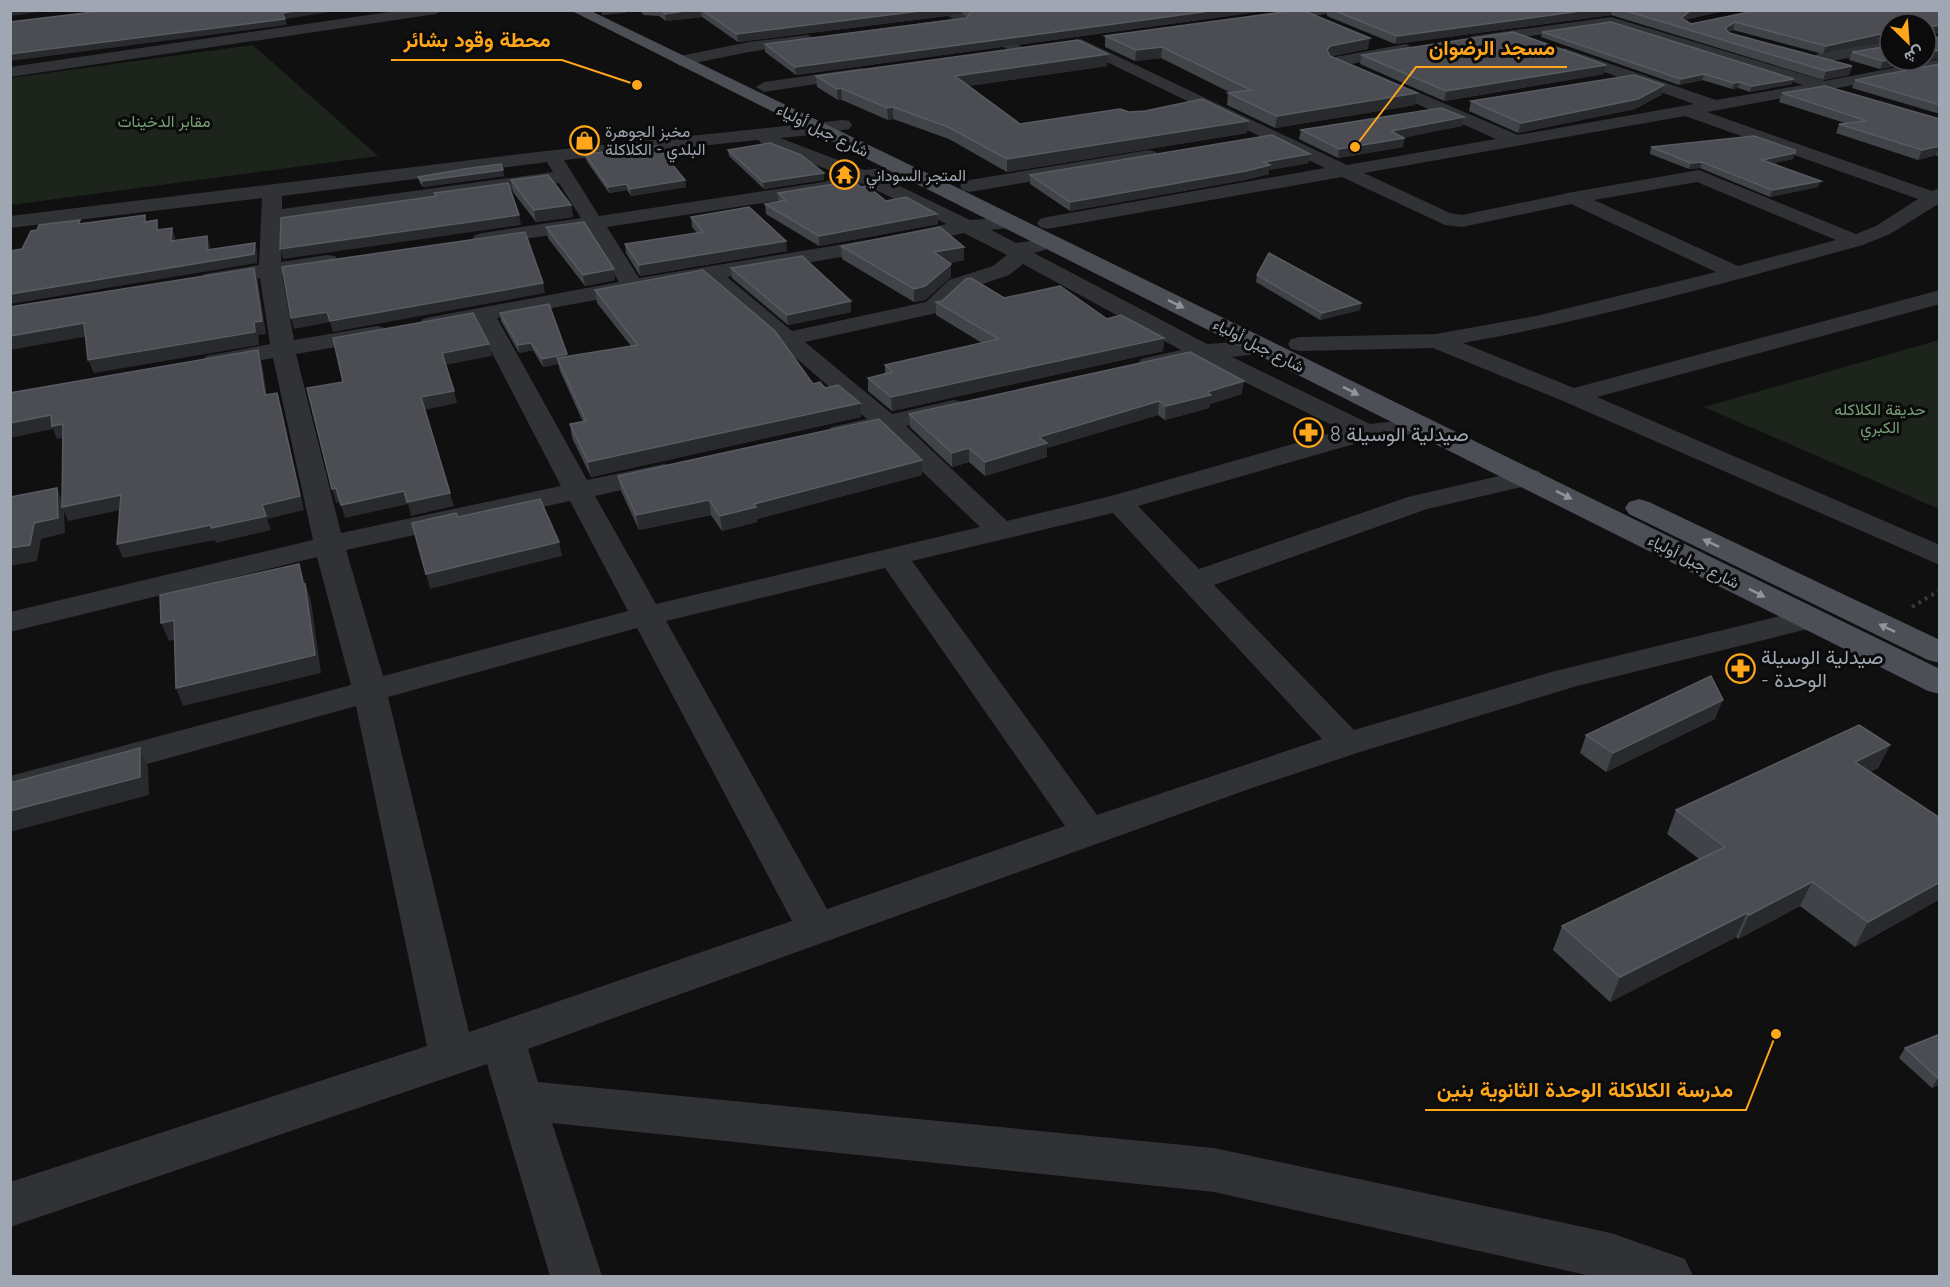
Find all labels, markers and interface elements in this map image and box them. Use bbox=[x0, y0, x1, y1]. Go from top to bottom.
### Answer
north arrow bbox=[1878, 12, 1938, 72]
callout: محطة وقود بشائر bbox=[391, 21, 562, 60]
text: محطة وقود بشائر bbox=[402, 26, 551, 53]
callout: مسجد الرضوان bbox=[1416, 28, 1567, 67]
text: مسجد الرضوان bbox=[1429, 34, 1555, 61]
text: ش bbox=[1901, 42, 1927, 69]
street label: شارع جبل أولياء bbox=[773, 99, 872, 163]
park label: مقابر الدخينات bbox=[118, 111, 210, 132]
place label: مخبز الجوهرة البلدي - الكلاكلة bbox=[605, 121, 705, 163]
shop icon: مخبز الجوهرة البلدي - الكلاكلة bbox=[568, 124, 600, 156]
temple icon: المتجر السوداني bbox=[829, 159, 861, 191]
place label: المتجر السوداني bbox=[866, 165, 966, 189]
one-way arrow bbox=[1168, 299, 1185, 309]
street label: شارع جبل أولياء bbox=[1209, 313, 1308, 378]
one-way arrow bbox=[1342, 386, 1359, 396]
park label: حديقة الكلاكله الكبري bbox=[1834, 399, 1926, 441]
pharmacy icon: صيدلية الوسيلة 8 bbox=[1293, 417, 1325, 449]
place label: صيدلية الوسيلة 8 bbox=[1330, 421, 1469, 447]
one-way arrow bbox=[1555, 490, 1572, 500]
street label: شارع جبل أولياء bbox=[1644, 529, 1743, 594]
one-way arrow bbox=[1703, 538, 1720, 548]
one-way arrow bbox=[1748, 588, 1765, 597]
one-way arrow bbox=[1878, 623, 1895, 632]
place label: صيدلية الوسيلة - الوحدة bbox=[1761, 644, 1884, 693]
pharmacy icon: صيدلية الوسيلة - الوحدة bbox=[1724, 652, 1756, 684]
callout: مدرسة الكلاكلة الوحدة الثانوية بنين bbox=[1425, 1071, 1746, 1110]
text: مدرسة الكلاكلة الوحدة الثانوية بنين bbox=[1437, 1076, 1733, 1103]

